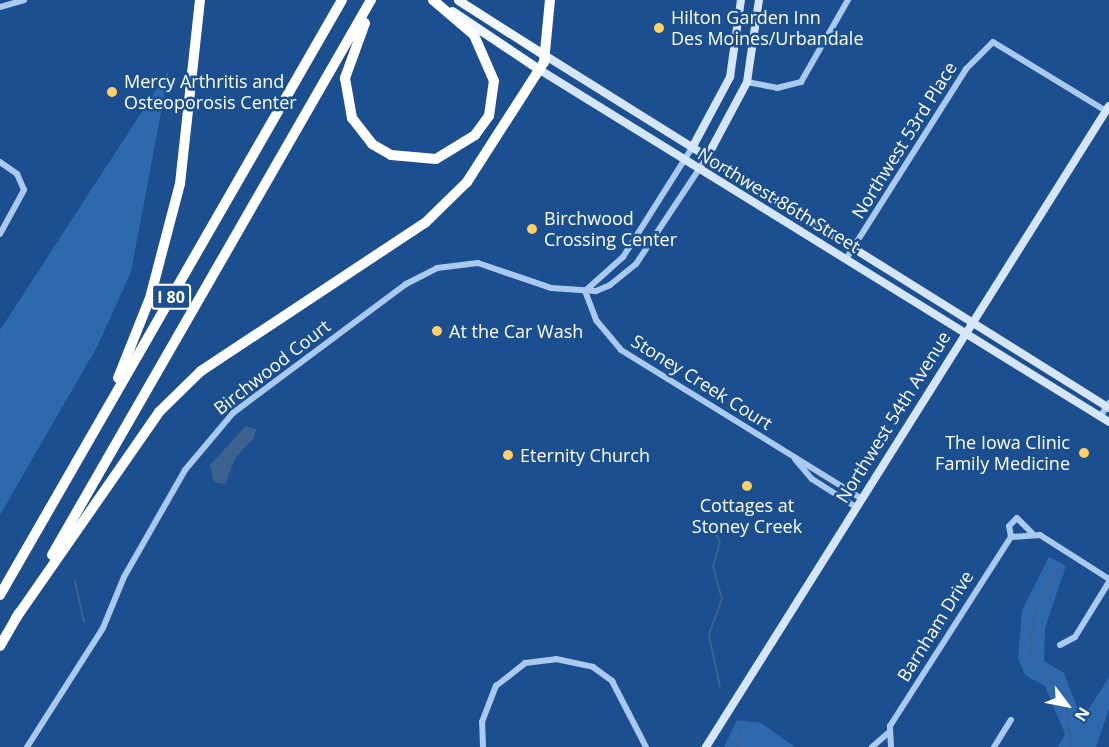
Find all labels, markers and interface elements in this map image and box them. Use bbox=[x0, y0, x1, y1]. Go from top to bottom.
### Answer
place label: Hilton Garden Inn Des Moines/Urbandale bbox=[671, 7, 864, 50]
marker: Hilton Garden Inn Des Moines/Urbandale bbox=[652, 21, 666, 35]
street label: Northwest 53rd Place bbox=[847, 58, 961, 222]
place label: Mercy Arthritis and Osteoporosis Center bbox=[124, 71, 297, 113]
marker: Mercy Arthritis and Osteoporosis Center bbox=[105, 85, 119, 99]
street label: Northwest 86th Street bbox=[694, 143, 864, 257]
place label: Birchwood Crossing Center bbox=[544, 208, 677, 250]
marker: Birchwood Crossing Center bbox=[525, 222, 539, 236]
road number: I 80 bbox=[150, 284, 192, 310]
street label: Birchwood Court bbox=[210, 315, 334, 419]
place label: At the Car Wash bbox=[449, 320, 583, 342]
marker: At the Car Wash bbox=[430, 324, 444, 338]
street label: Northwest 54th Avenue bbox=[831, 327, 955, 507]
street label: Stoney Creek Court bbox=[628, 330, 776, 434]
place label: The Iowa Clinic Family Medicine bbox=[935, 432, 1070, 474]
place label: Eternity Church bbox=[520, 444, 650, 466]
marker: The Iowa Clinic Family Medicine bbox=[1075, 444, 1093, 462]
marker: Eternity Church bbox=[501, 448, 515, 462]
marker: Cottages at Stoney Creek bbox=[740, 479, 754, 493]
place label: Cottages at Stoney Creek bbox=[692, 495, 802, 538]
street label: Barnham Drive bbox=[892, 567, 978, 685]
north arrow bbox=[1037, 675, 1097, 735]
text: N bbox=[1069, 703, 1095, 726]

